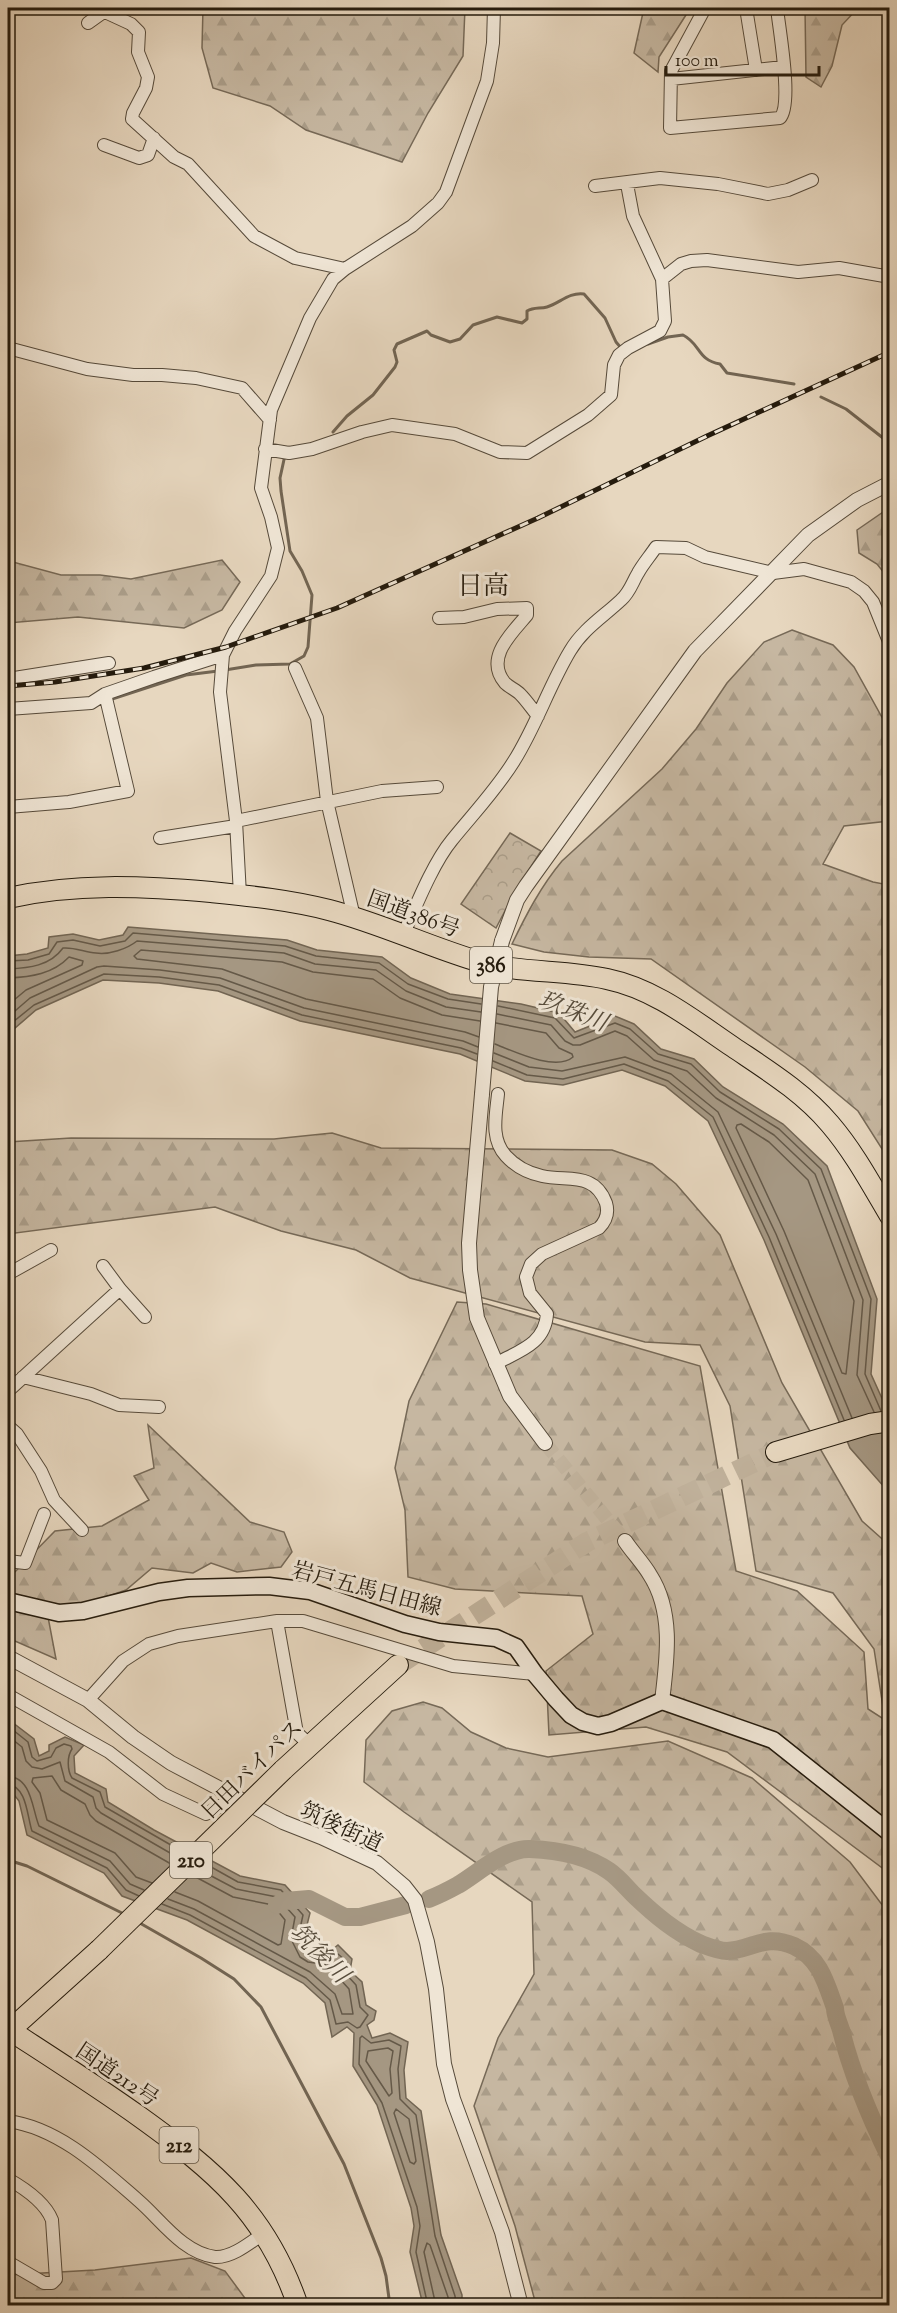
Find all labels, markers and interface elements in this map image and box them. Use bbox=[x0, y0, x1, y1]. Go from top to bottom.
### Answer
scale bar bbox=[666, 39, 819, 77]
text: 100 m bbox=[675, 49, 719, 75]
district label: 日高 bbox=[457, 569, 509, 606]
street label: 国道386号 bbox=[362, 884, 464, 947]
road number: 386 bbox=[470, 947, 512, 983]
water label: 玖珠川 bbox=[533, 984, 615, 1043]
street label: 岩戸五馬日田線 bbox=[288, 1556, 445, 1626]
street label: 日田バイパス bbox=[195, 1714, 312, 1828]
street label: 筑後街道 bbox=[294, 1796, 387, 1862]
road number: 210 bbox=[170, 1842, 212, 1878]
water label: 筑後川 bbox=[281, 1917, 358, 1994]
street label: 国道212号 bbox=[68, 2037, 164, 2116]
road number: 212 bbox=[160, 2127, 198, 2163]

